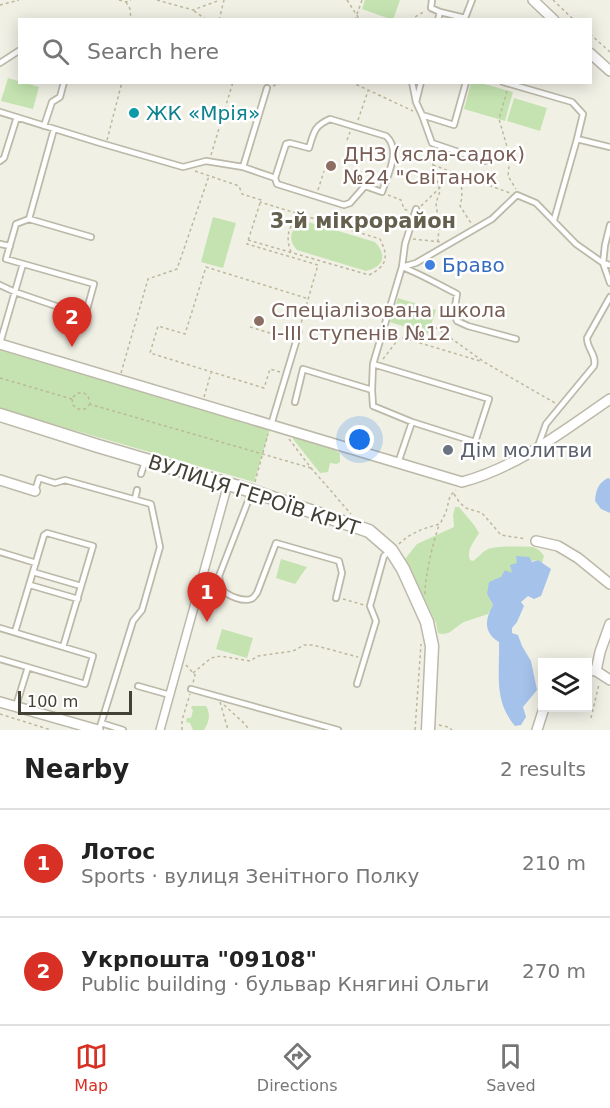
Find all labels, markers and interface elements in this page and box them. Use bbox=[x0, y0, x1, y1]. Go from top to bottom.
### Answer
search box bbox=[18, 18, 592, 84]
icon: search bbox=[39, 35, 72, 68]
text: Search here bbox=[87, 39, 219, 64]
place label: ЖК «Мрія» bbox=[146, 101, 260, 125]
marker: ЖК «Мрія» bbox=[127, 106, 141, 120]
place label: ДНЗ (ясла-садок) №24 "Світанок bbox=[343, 142, 525, 189]
marker: ДНЗ (ясла-садок) №24 "Світанок bbox=[324, 159, 338, 173]
district label: 3-й мікрорайон bbox=[270, 209, 456, 233]
place label: Браво bbox=[442, 253, 505, 277]
marker: Браво bbox=[423, 258, 437, 272]
pin: 2 bbox=[52, 298, 92, 347]
place label: Спеціалізована школа І-ІІІ ступенів №12 bbox=[271, 298, 506, 345]
marker: Спеціалізована школа І-ІІІ ступенів №12 bbox=[252, 314, 266, 328]
your location bbox=[345, 425, 374, 454]
place label: Дім молитви bbox=[460, 438, 592, 462]
marker: Дім молитви bbox=[441, 443, 455, 457]
street label: ВУЛИЦЯ ГЕРОЇВ КРУТ bbox=[145, 449, 364, 541]
pin: 1 bbox=[188, 572, 226, 622]
map controls bbox=[538, 658, 592, 712]
button: layers bbox=[538, 658, 592, 712]
scale bar bbox=[18, 688, 132, 716]
text: 100 m bbox=[27, 692, 78, 711]
text: Nearby bbox=[24, 754, 129, 784]
text: 2 results bbox=[500, 757, 586, 781]
text: Лотос bbox=[81, 839, 155, 864]
text: 1 bbox=[37, 851, 50, 875]
text: 210 m bbox=[522, 851, 586, 875]
text: Sports · вулиця Зенітного Полку bbox=[81, 864, 419, 888]
text: Укрпошта "09108" bbox=[81, 947, 317, 972]
text: 2 bbox=[37, 959, 50, 983]
text: 270 m bbox=[522, 959, 586, 983]
text: Public building · бульвар Княгині Ольги bbox=[81, 972, 489, 996]
tab: Map bbox=[74, 1040, 108, 1095]
tab: Directions bbox=[257, 1040, 337, 1095]
tab: Saved bbox=[486, 1040, 536, 1095]

